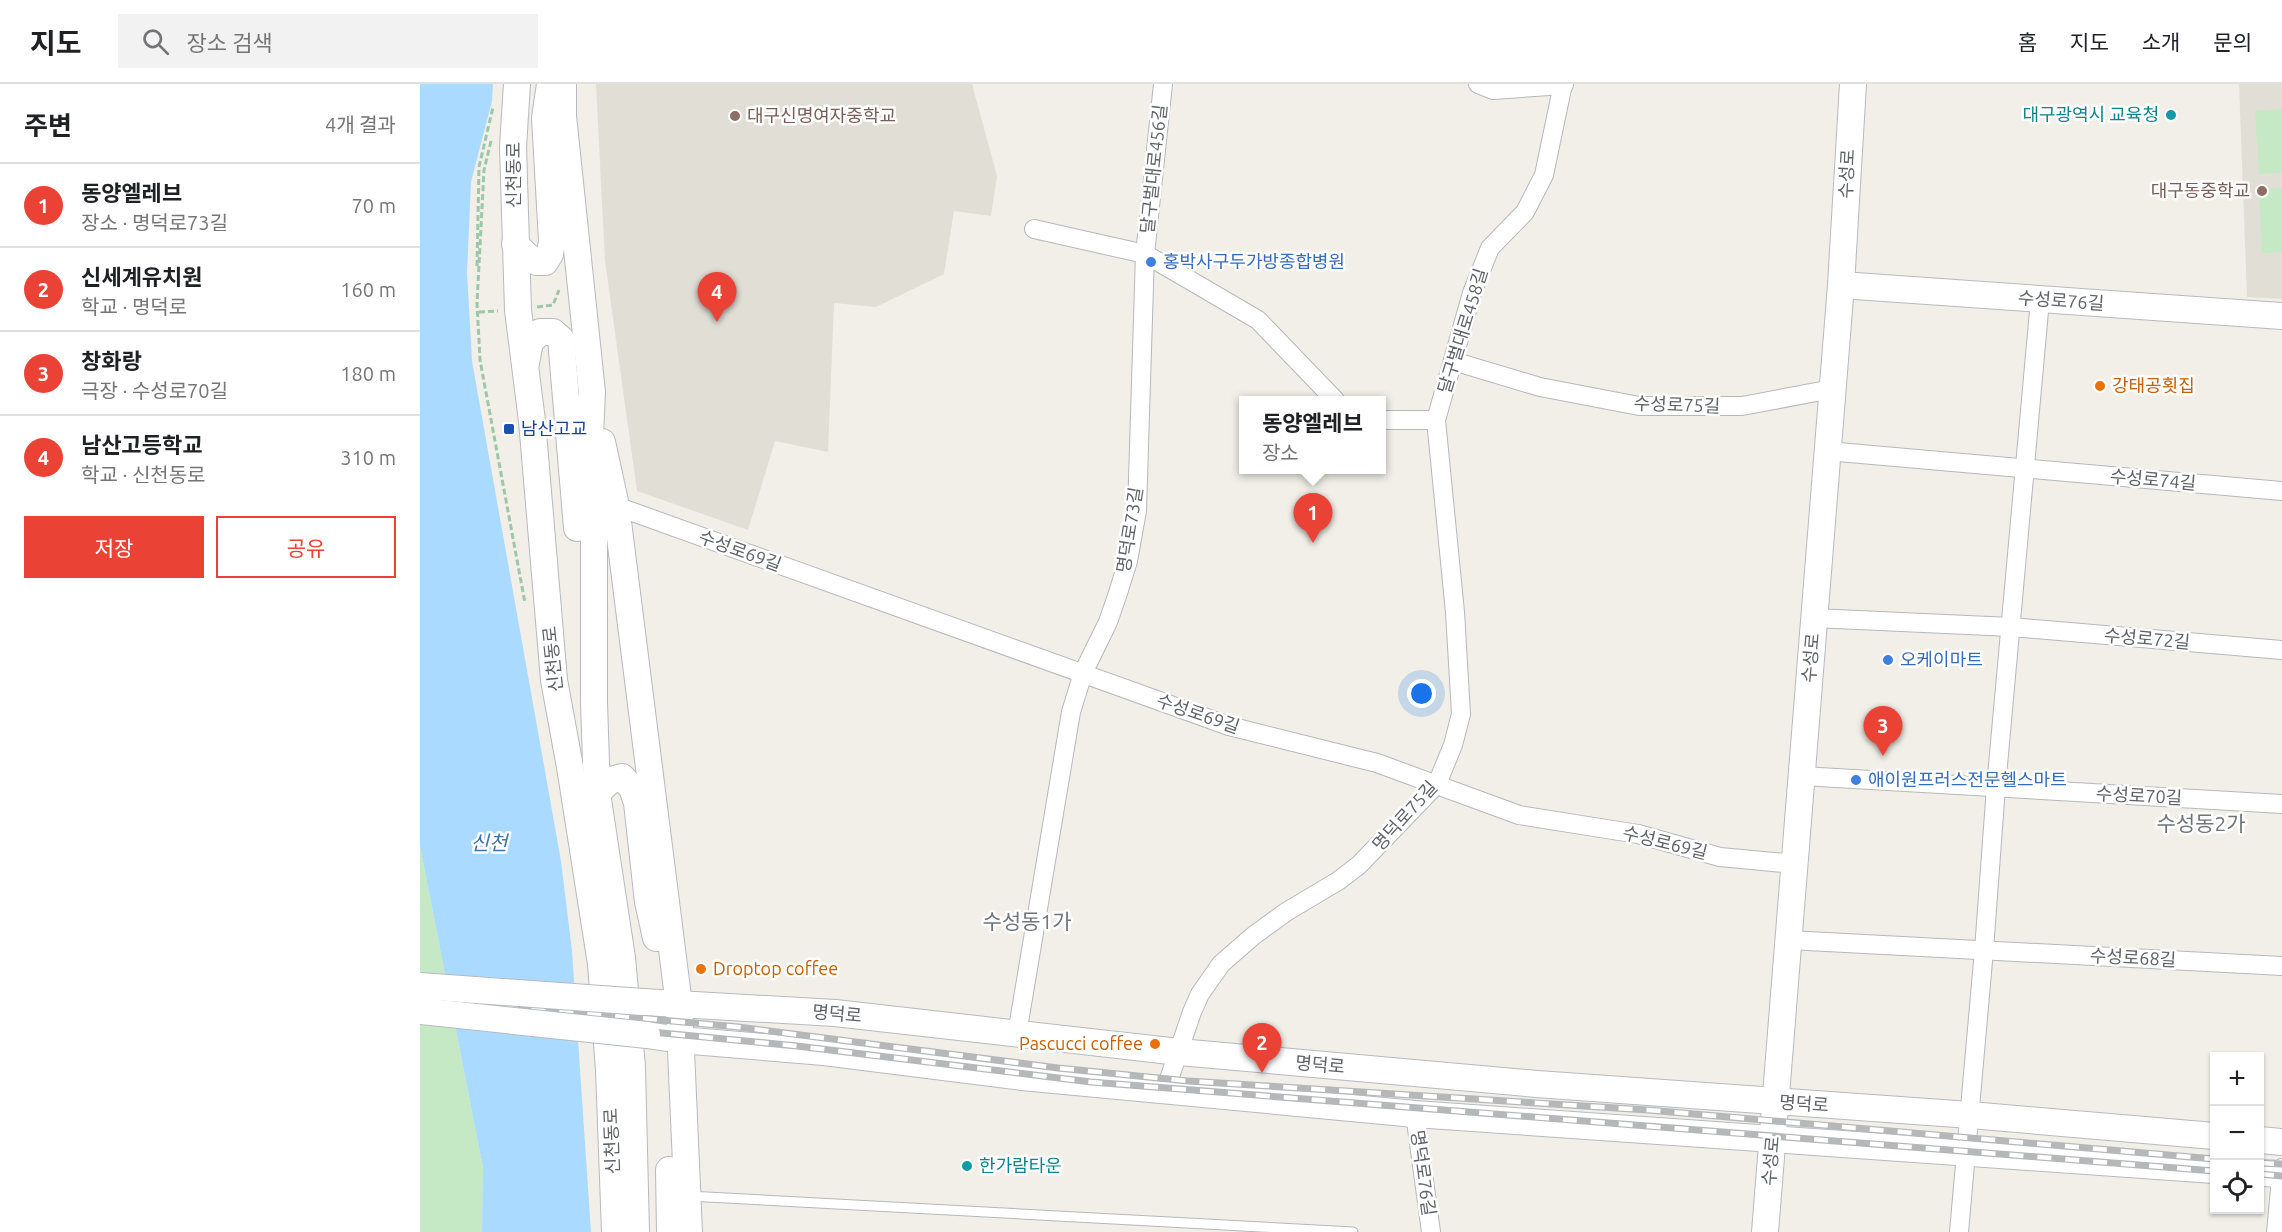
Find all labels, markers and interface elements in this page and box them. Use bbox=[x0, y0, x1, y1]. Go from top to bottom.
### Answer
search box bbox=[118, 14, 538, 68]
icon: search bbox=[139, 25, 172, 58]
text: 지도 bbox=[30, 27, 82, 58]
text: 장소 검색 bbox=[187, 30, 273, 55]
text: 홈 bbox=[2018, 30, 2037, 54]
text: 지도 bbox=[2070, 30, 2109, 54]
text: 소개 bbox=[2142, 30, 2180, 54]
text: 문의 bbox=[2213, 30, 2252, 54]
street label: 달구벌대로456길 bbox=[1136, 103, 1170, 234]
place label: 대구광역시 교육청 bbox=[2022, 104, 2159, 124]
place label: 대구신명여자중학교 bbox=[747, 105, 896, 125]
marker: 대구광역시 교육청 bbox=[2164, 108, 2178, 122]
marker: 대구신명여자중학교 bbox=[728, 109, 742, 123]
text: 주변 bbox=[24, 111, 72, 140]
text: 4개 결과 bbox=[325, 113, 396, 136]
street label: 신천동로 bbox=[503, 142, 523, 208]
street label: 수성로 bbox=[1835, 149, 1857, 199]
text: 동양엘레브 bbox=[81, 180, 182, 205]
place label: 대구동중학교 bbox=[2151, 180, 2250, 200]
marker: 대구동중학교 bbox=[2255, 184, 2269, 198]
text: 1 bbox=[38, 194, 49, 217]
text: 70 m bbox=[352, 194, 396, 217]
text: 장소 · 명덕로73길 bbox=[81, 211, 228, 234]
place label: 홍박사구두가방종합병원 bbox=[1163, 251, 1345, 271]
marker: 홍박사구두가방종합병원 bbox=[1144, 255, 1158, 269]
text: 신세계유치원 bbox=[81, 264, 202, 289]
street label: 달구벌대로458길 bbox=[1434, 266, 1491, 396]
pin: 4 bbox=[698, 272, 736, 322]
text: 2 bbox=[38, 278, 49, 301]
text: 160 m bbox=[340, 278, 396, 301]
street label: 수성로76길 bbox=[2017, 287, 2105, 313]
text: 학교 · 명덕로 bbox=[81, 295, 187, 318]
text: 창화랑 bbox=[81, 348, 142, 373]
text: 3 bbox=[38, 362, 49, 385]
text: 180 m bbox=[340, 362, 396, 385]
place label: 강태공횟집 bbox=[2112, 375, 2195, 395]
text: 극장 · 수성로70길 bbox=[81, 379, 228, 402]
marker: 강태공횟집 bbox=[2093, 379, 2107, 393]
street label: 수성로75길 bbox=[1633, 392, 1721, 416]
popup bbox=[1239, 396, 1386, 474]
text: 동양엘레브 bbox=[1262, 410, 1363, 435]
place label: 남산고교 bbox=[521, 418, 587, 438]
marker: 남산고교 bbox=[502, 422, 516, 436]
text: 남산고등학교 bbox=[81, 432, 202, 457]
text: 장소 bbox=[1262, 441, 1299, 464]
text: 4 bbox=[38, 446, 49, 469]
text: 310 m bbox=[340, 446, 396, 469]
text: 학교 · 신천동로 bbox=[81, 463, 205, 486]
street label: 수성로74길 bbox=[2109, 465, 2197, 493]
street label: 명덕로73길 bbox=[1112, 486, 1146, 574]
pin: 1 bbox=[1294, 494, 1332, 543]
button: 저장 bbox=[24, 516, 204, 578]
button: 공유 bbox=[216, 516, 396, 578]
street label: 수성로69길 bbox=[696, 526, 784, 574]
street label: 수성로72길 bbox=[2103, 624, 2191, 652]
street label: 신천동로 bbox=[539, 625, 565, 693]
street label: 수성로 bbox=[1798, 632, 1822, 684]
place label: 오케이마트 bbox=[1900, 649, 1983, 669]
marker: 오케이마트 bbox=[1881, 653, 1895, 667]
your location bbox=[1407, 679, 1436, 708]
street label: 수성로69길 bbox=[1154, 690, 1242, 737]
pin: 3 bbox=[1864, 706, 1902, 756]
place label: 애이원프러스전문헬스마트 bbox=[1868, 769, 2067, 789]
marker: 애이원프러스전문헬스마트 bbox=[1849, 773, 1863, 787]
street label: 명덕로75길 bbox=[1368, 776, 1441, 854]
street label: 수성로70길 bbox=[2095, 783, 2183, 807]
district label: 수성동2가 bbox=[2156, 811, 2246, 835]
street label: 수성로69길 bbox=[1621, 822, 1710, 862]
water label: 신천 bbox=[471, 831, 510, 854]
district label: 수성동1가 bbox=[982, 909, 1072, 933]
street label: 수성로68길 bbox=[2089, 945, 2177, 969]
place label: Droptop coffee bbox=[713, 958, 838, 978]
marker: Droptop coffee bbox=[694, 962, 708, 976]
street label: 명덕로 bbox=[811, 1001, 863, 1025]
pin: 2 bbox=[1242, 1024, 1282, 1073]
place label: Pascucci coffee bbox=[1019, 1033, 1143, 1053]
marker: Pascucci coffee bbox=[1148, 1037, 1162, 1051]
street label: 명덕로 bbox=[1294, 1052, 1346, 1076]
map controls bbox=[2210, 1052, 2264, 1214]
button: + bbox=[2210, 1052, 2264, 1106]
street label: 명덕로 bbox=[1779, 1091, 1830, 1115]
button: − bbox=[2210, 1106, 2264, 1160]
street label: 신천동로 bbox=[600, 1108, 622, 1174]
street label: 명덕로76길 bbox=[1408, 1129, 1440, 1217]
street label: 수성로 bbox=[1758, 1135, 1782, 1187]
place label: 한가람타운 bbox=[979, 1155, 1062, 1175]
marker: 한가람타운 bbox=[960, 1159, 974, 1173]
button: locate bbox=[2210, 1160, 2264, 1214]

